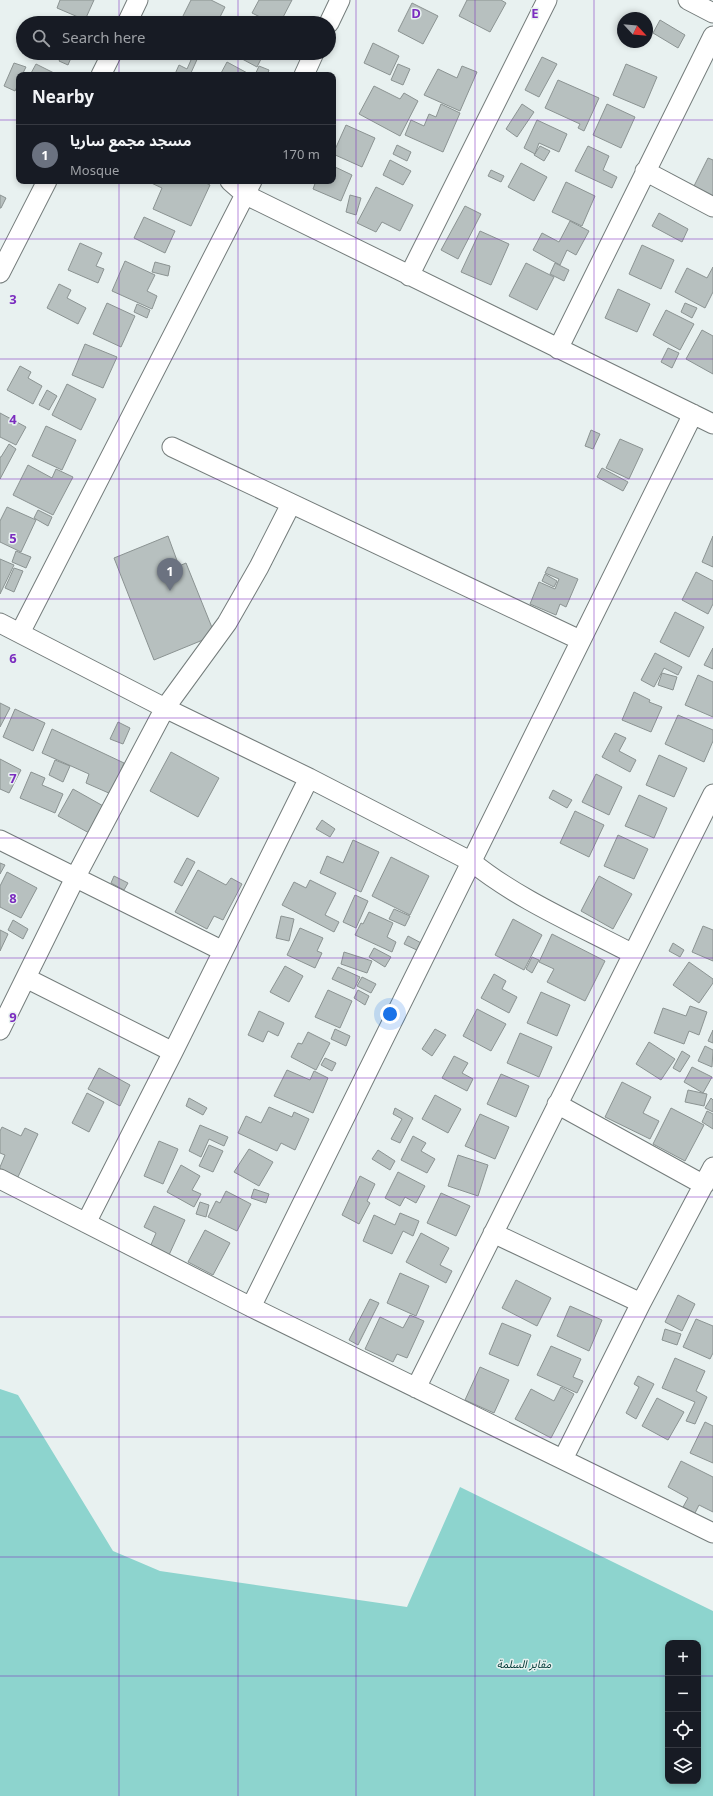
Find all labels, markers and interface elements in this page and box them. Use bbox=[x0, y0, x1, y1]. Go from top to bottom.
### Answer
text: D bbox=[411, 0, 421, 28]
text: E bbox=[531, 0, 539, 28]
north arrow bbox=[617, 12, 653, 48]
search box bbox=[16, 16, 336, 60]
text: Search here bbox=[62, 22, 145, 54]
icon: search bbox=[30, 27, 52, 49]
text: Nearby bbox=[32, 80, 94, 116]
text: مسجد مجمع ساريا bbox=[70, 125, 192, 157]
text: 170 m bbox=[282, 141, 320, 169]
text: 1 bbox=[41, 142, 49, 170]
text: Mosque bbox=[70, 157, 119, 185]
text: 3 bbox=[9, 286, 17, 314]
text: 4 bbox=[9, 406, 17, 434]
text: 5 bbox=[9, 525, 17, 553]
pin: 1 bbox=[157, 558, 183, 591]
text: 6 bbox=[9, 645, 17, 673]
text: 7 bbox=[9, 765, 17, 793]
text: 8 bbox=[9, 885, 17, 913]
text: 9 bbox=[9, 1004, 17, 1032]
your location bbox=[380, 1004, 400, 1024]
map controls bbox=[665, 1640, 701, 1784]
button: + bbox=[665, 1640, 701, 1676]
park label: مقابر السلمة bbox=[497, 1653, 551, 1676]
button: − bbox=[665, 1676, 701, 1712]
button: locate bbox=[665, 1712, 701, 1748]
button: layers bbox=[665, 1748, 701, 1784]

